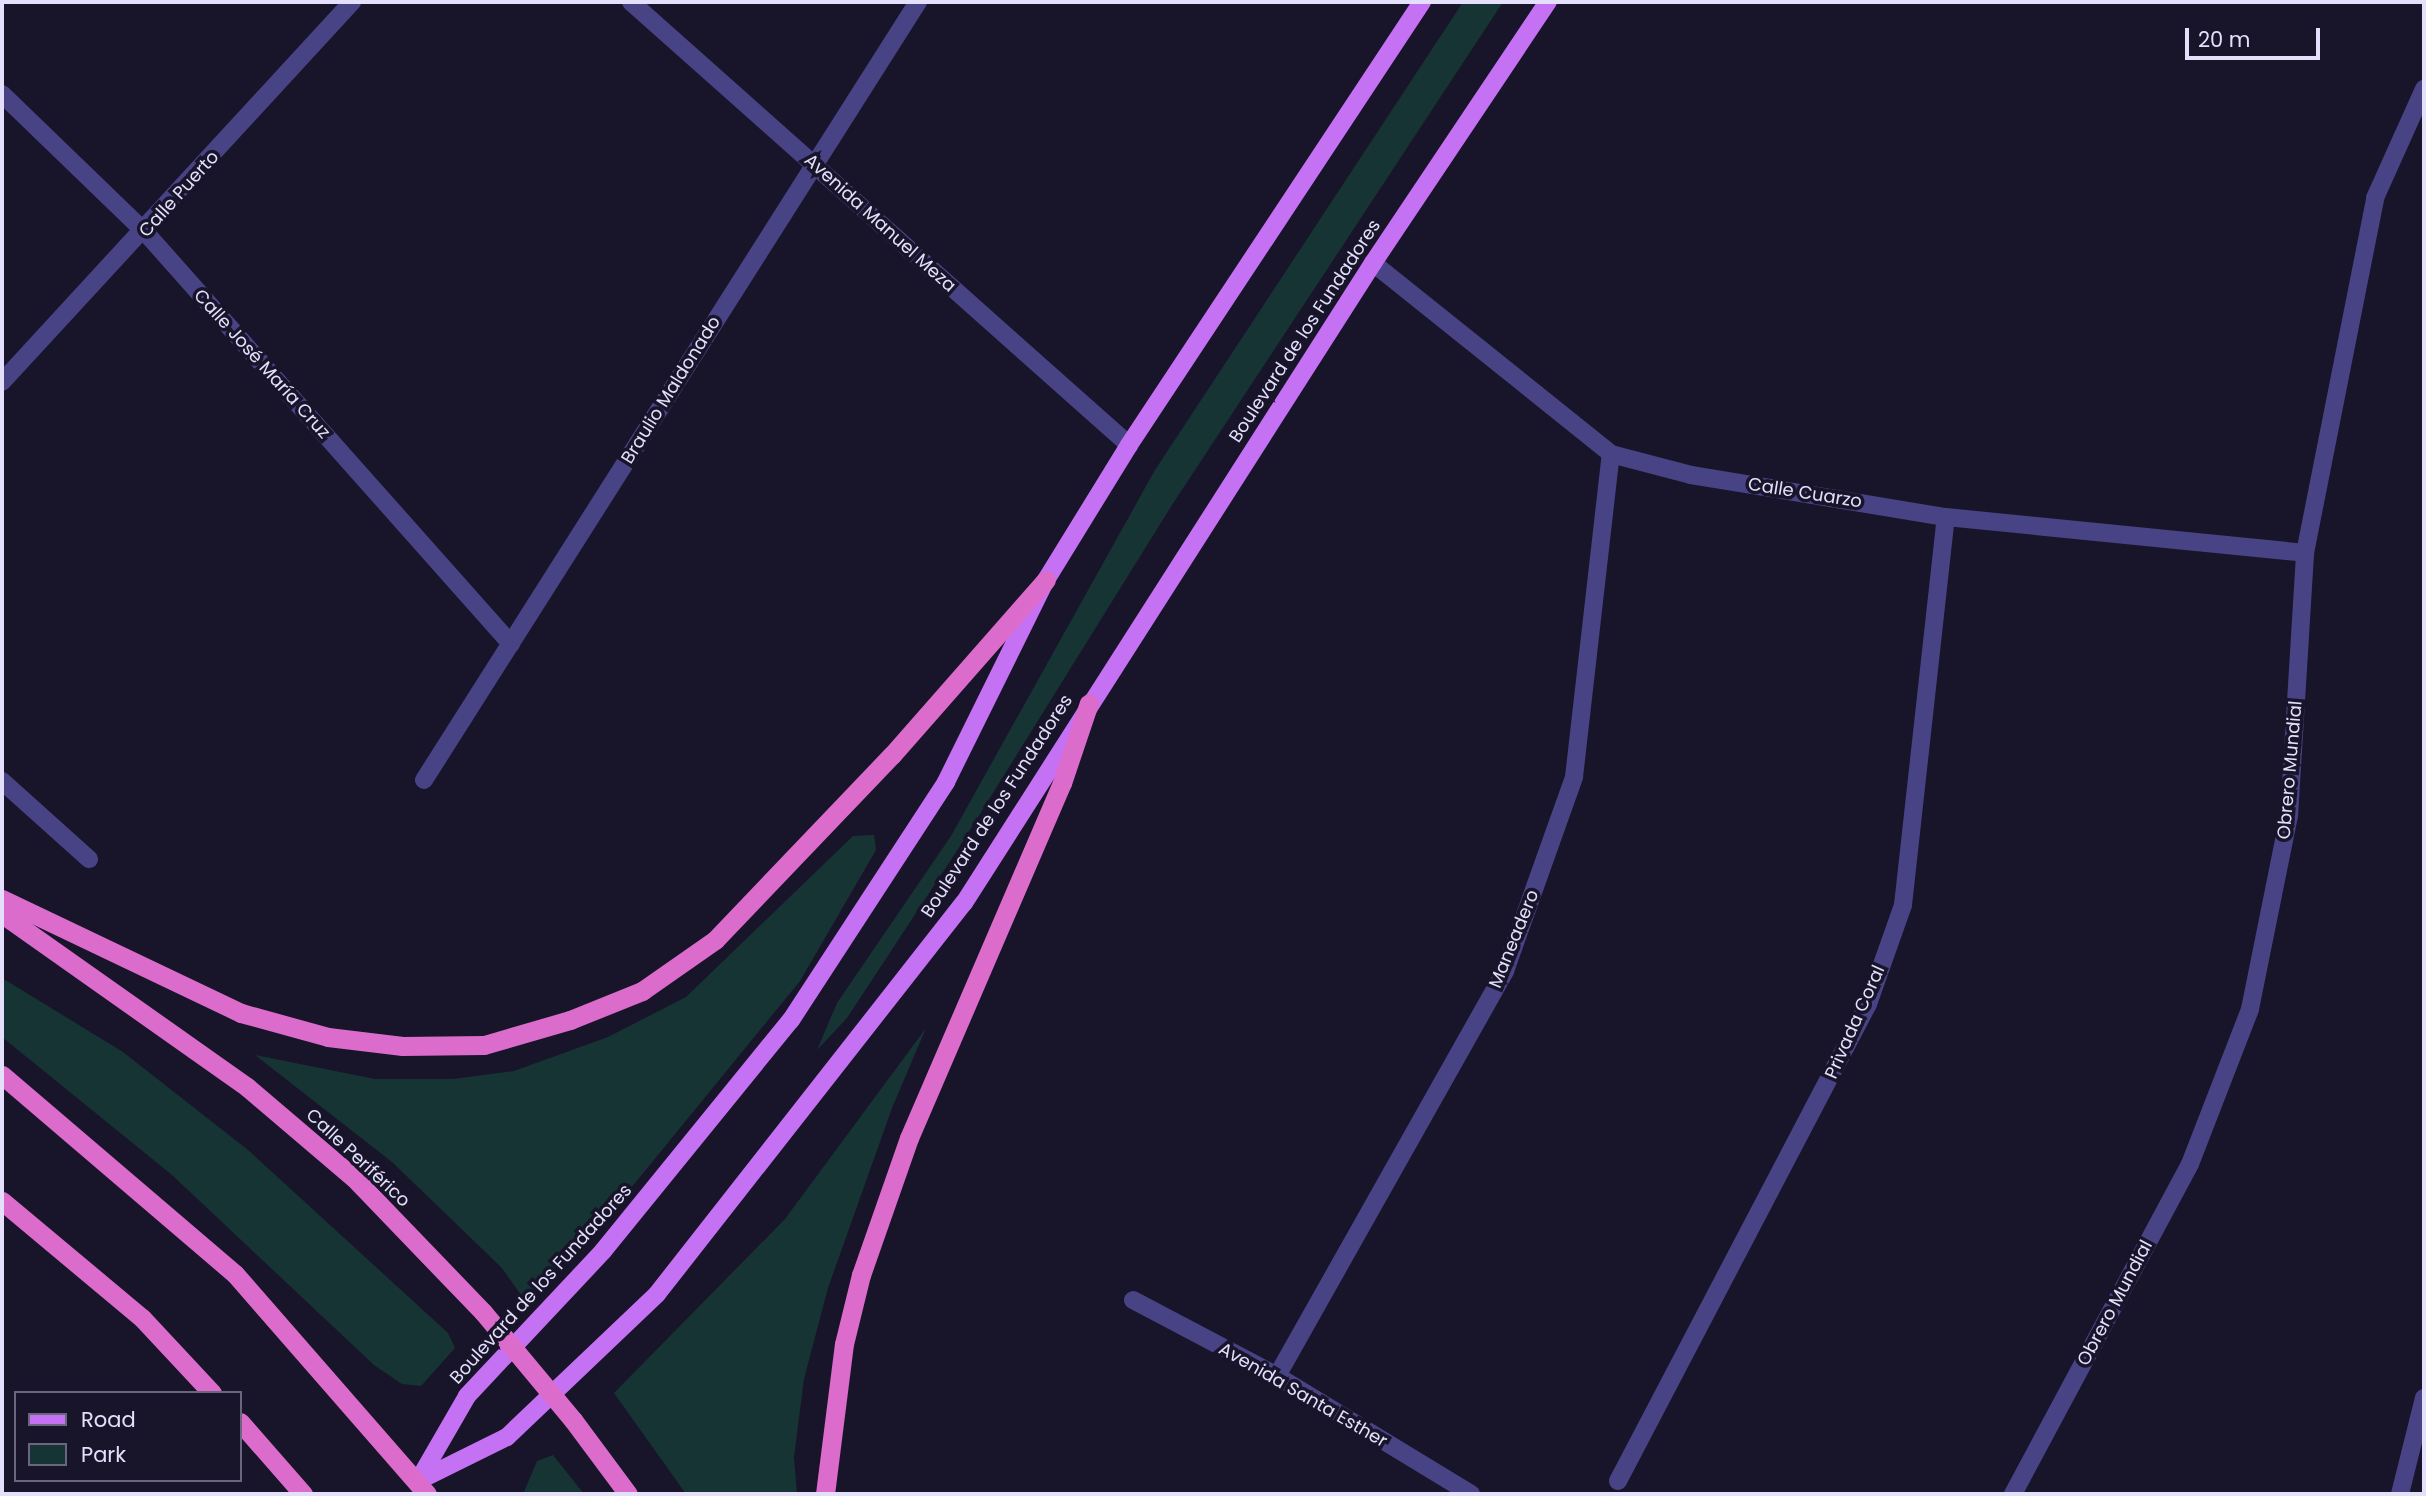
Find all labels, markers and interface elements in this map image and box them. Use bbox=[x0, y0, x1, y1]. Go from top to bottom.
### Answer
scale bar bbox=[2188, 14, 2323, 58]
text: 20 m bbox=[2198, 25, 2251, 54]
street label: Calle Puerto bbox=[135, 146, 223, 242]
street label: Avenida Manuel Meza bbox=[800, 149, 960, 297]
street label: Boulevard de los Fundadores bbox=[1225, 216, 1385, 446]
street label: Calle José María Cruz bbox=[189, 285, 335, 443]
street label: Braulio Maldonado bbox=[617, 312, 725, 468]
street label: Calle Cuarzo bbox=[1747, 473, 1863, 513]
street label: Boulevard de los Fundadores bbox=[917, 691, 1077, 921]
street label: Obrero Mundial bbox=[2273, 700, 2307, 840]
street label: Maneadero bbox=[1484, 887, 1544, 991]
street label: Privada Coral bbox=[1820, 962, 1890, 1082]
street label: Calle Periférico bbox=[302, 1104, 414, 1212]
street label: Boulevard de los Fundadores bbox=[446, 1180, 636, 1388]
street label: Obrero Mundial bbox=[2073, 1237, 2157, 1369]
street label: Avenida Santa Esther bbox=[1215, 1338, 1391, 1452]
legend bbox=[14, 1391, 242, 1482]
text: Road bbox=[81, 1405, 136, 1434]
text: Park bbox=[81, 1440, 126, 1469]

